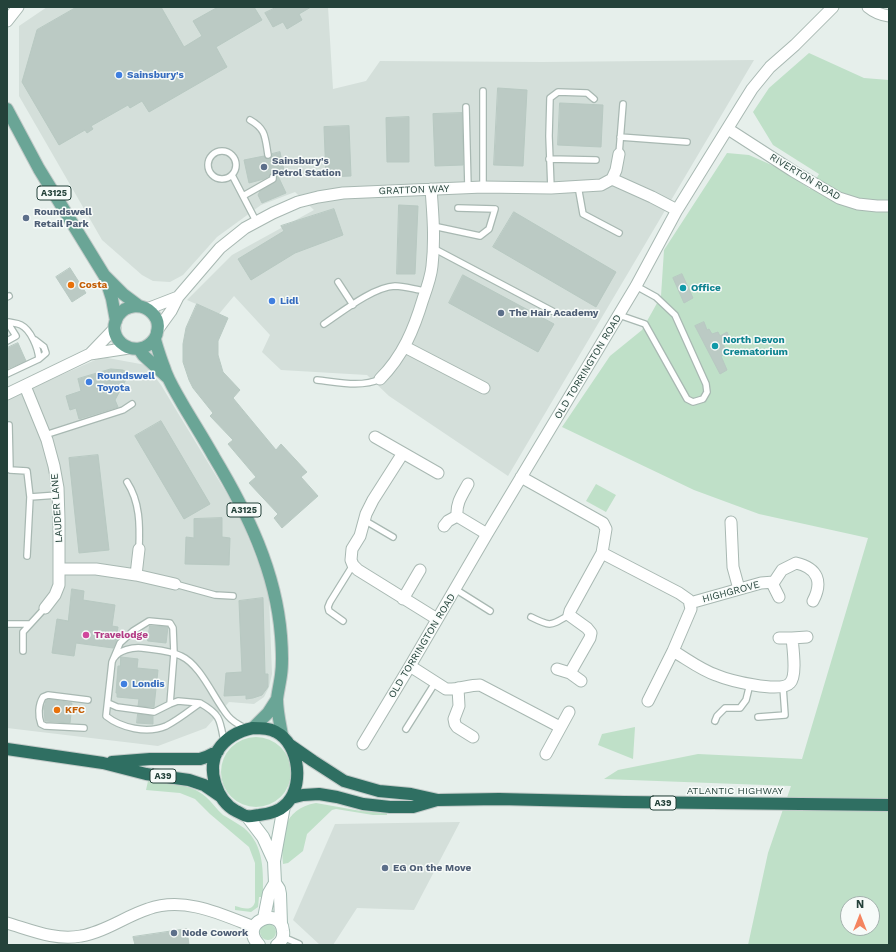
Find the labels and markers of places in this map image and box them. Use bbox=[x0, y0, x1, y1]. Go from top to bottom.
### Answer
place label: Sainsbury's bbox=[127, 69, 184, 81]
marker: Sainsbury's bbox=[114, 70, 124, 80]
place label: Sainsbury's Petrol Station bbox=[272, 155, 341, 178]
marker: Sainsbury's Petrol Station bbox=[259, 162, 269, 172]
place label: Roundswell Retail Park bbox=[34, 206, 92, 230]
marker: Roundswell Retail Park bbox=[21, 213, 31, 223]
place label: Costa bbox=[79, 279, 107, 291]
marker: Costa bbox=[66, 280, 76, 290]
place label: Office bbox=[691, 282, 721, 294]
marker: Office bbox=[678, 283, 688, 293]
place label: Lidl bbox=[280, 295, 298, 307]
marker: Lidl bbox=[267, 296, 277, 306]
place label: The Hair Academy bbox=[509, 307, 598, 319]
marker: The Hair Academy bbox=[496, 308, 506, 318]
place label: North Devon Crematorium bbox=[723, 334, 788, 358]
marker: North Devon Crematorium bbox=[710, 341, 720, 351]
place label: Roundswell Toyota bbox=[97, 370, 155, 394]
marker: Roundswell Toyota bbox=[84, 377, 94, 387]
place label: Travelodge bbox=[94, 629, 148, 641]
marker: Travelodge bbox=[81, 630, 91, 640]
place label: Londis bbox=[132, 678, 165, 690]
marker: Londis bbox=[119, 679, 129, 689]
place label: KFC bbox=[65, 704, 85, 716]
marker: KFC bbox=[52, 705, 62, 715]
place label: EG On the Move bbox=[393, 862, 471, 874]
marker: EG On the Move bbox=[380, 863, 390, 873]
place label: Node Cowork bbox=[182, 927, 248, 939]
marker: Node Cowork bbox=[169, 928, 179, 938]

